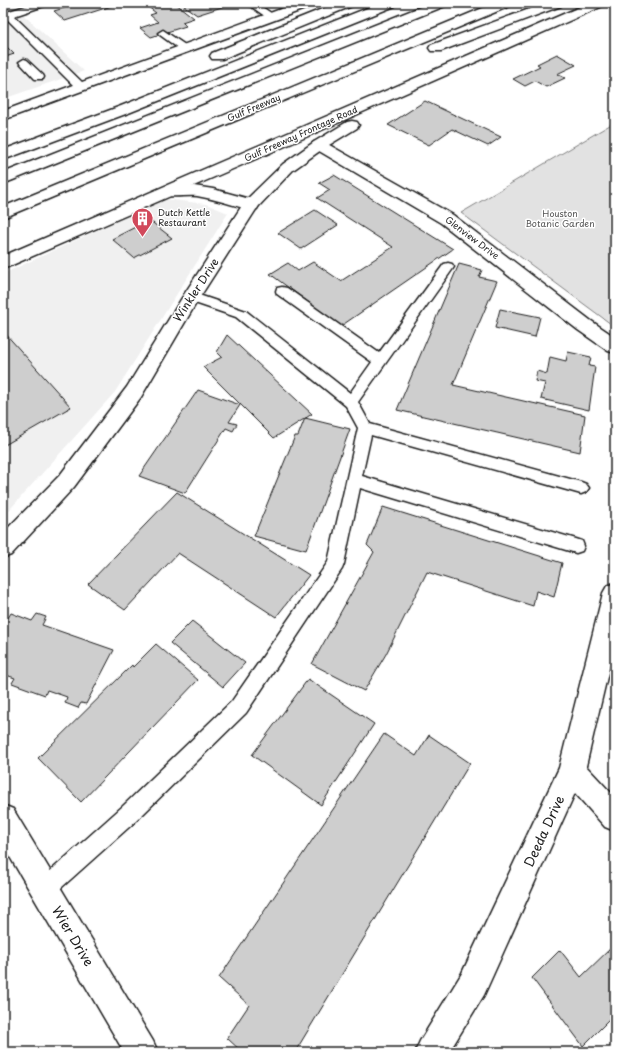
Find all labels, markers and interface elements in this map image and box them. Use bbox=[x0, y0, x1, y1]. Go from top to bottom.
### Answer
street label: Gulf Freeway bbox=[225, 90, 282, 125]
street label: Gulf Freeway Frontage Road bbox=[242, 102, 359, 164]
building icon: Dutch Kettle Restaurant bbox=[129, 205, 155, 238]
place label: Dutch Kettle Restaurant bbox=[158, 205, 210, 229]
park label: Houston Botanic Garden bbox=[525, 206, 595, 230]
street label: Glenview Drive bbox=[443, 212, 503, 262]
street label: Winkler Drive bbox=[169, 254, 223, 325]
street label: Deeda Drive bbox=[519, 792, 568, 870]
street label: Wier Drive bbox=[48, 902, 99, 970]

